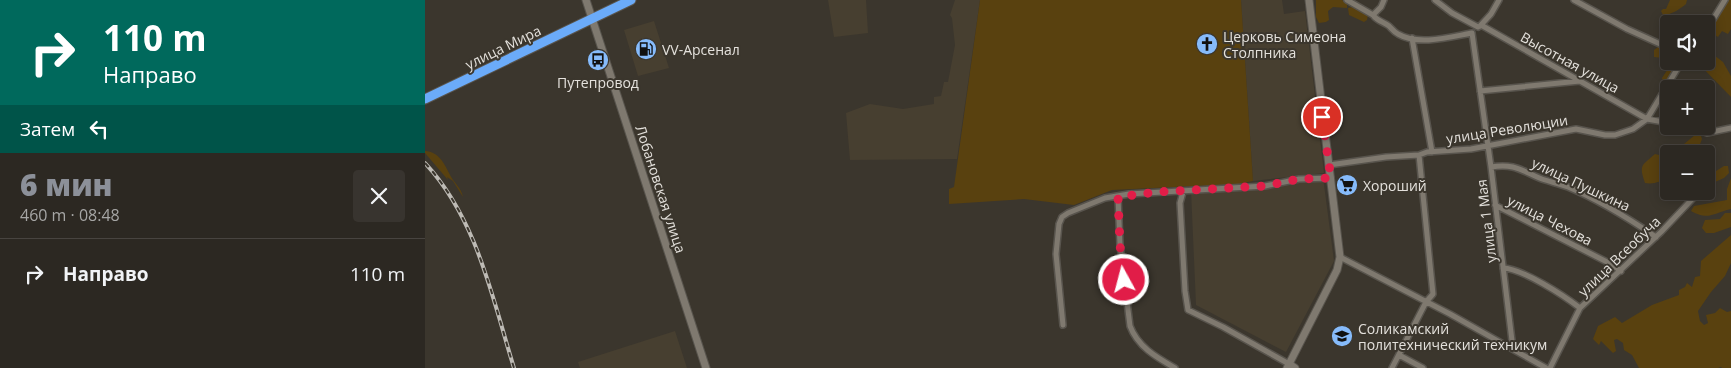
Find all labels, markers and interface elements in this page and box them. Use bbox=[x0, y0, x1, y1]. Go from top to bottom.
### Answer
text: 110 m bbox=[103, 14, 207, 61]
map controls bbox=[1660, 15, 1715, 200]
button: sound bbox=[1660, 15, 1715, 70]
icon: right bbox=[20, 20, 85, 85]
street label: улица Мира bbox=[462, 20, 544, 74]
place label: Церковь Симеона Столпника bbox=[1223, 27, 1346, 62]
street label: Высотная улица bbox=[1517, 27, 1623, 97]
church icon: Церковь Симеона Столпника bbox=[1195, 32, 1219, 56]
fuel station icon: VV-Арсенал bbox=[634, 37, 658, 61]
place label: VV-Арсенал bbox=[662, 40, 740, 59]
bus stop icon: Путепровод bbox=[586, 48, 610, 72]
text: Направо bbox=[103, 59, 197, 89]
place label: Путепровод bbox=[557, 73, 639, 92]
button: + bbox=[1660, 80, 1715, 135]
pin bbox=[1301, 96, 1343, 138]
icon: arrive bbox=[1308, 103, 1336, 131]
street label: улица Революции bbox=[1445, 110, 1569, 148]
icon: left bbox=[85, 115, 113, 143]
text: Затем bbox=[20, 116, 75, 142]
street label: Лобановская улица bbox=[631, 123, 691, 255]
button: − bbox=[1660, 145, 1715, 200]
street label: улица Пушкина bbox=[1529, 153, 1633, 215]
text: 6 мин bbox=[20, 164, 113, 205]
button: close bbox=[353, 170, 405, 222]
supermarket icon: Хороший bbox=[1335, 173, 1359, 197]
place label: Хороший bbox=[1363, 176, 1427, 195]
street label: улица 1 Мая bbox=[1471, 178, 1501, 264]
street label: улица Чехова bbox=[1504, 190, 1596, 250]
text: 460 m · 08:48 bbox=[20, 204, 120, 226]
street label: улица Всеобуча bbox=[1574, 212, 1664, 300]
position arrow bbox=[1097, 253, 1149, 305]
icon: right bbox=[20, 260, 48, 288]
text: Направо bbox=[63, 261, 149, 287]
text: 110 m bbox=[350, 261, 405, 287]
place label: Соликамский политехнический техникум bbox=[1358, 319, 1547, 354]
school or university icon: Соликамский политехнический техникум bbox=[1330, 324, 1354, 348]

